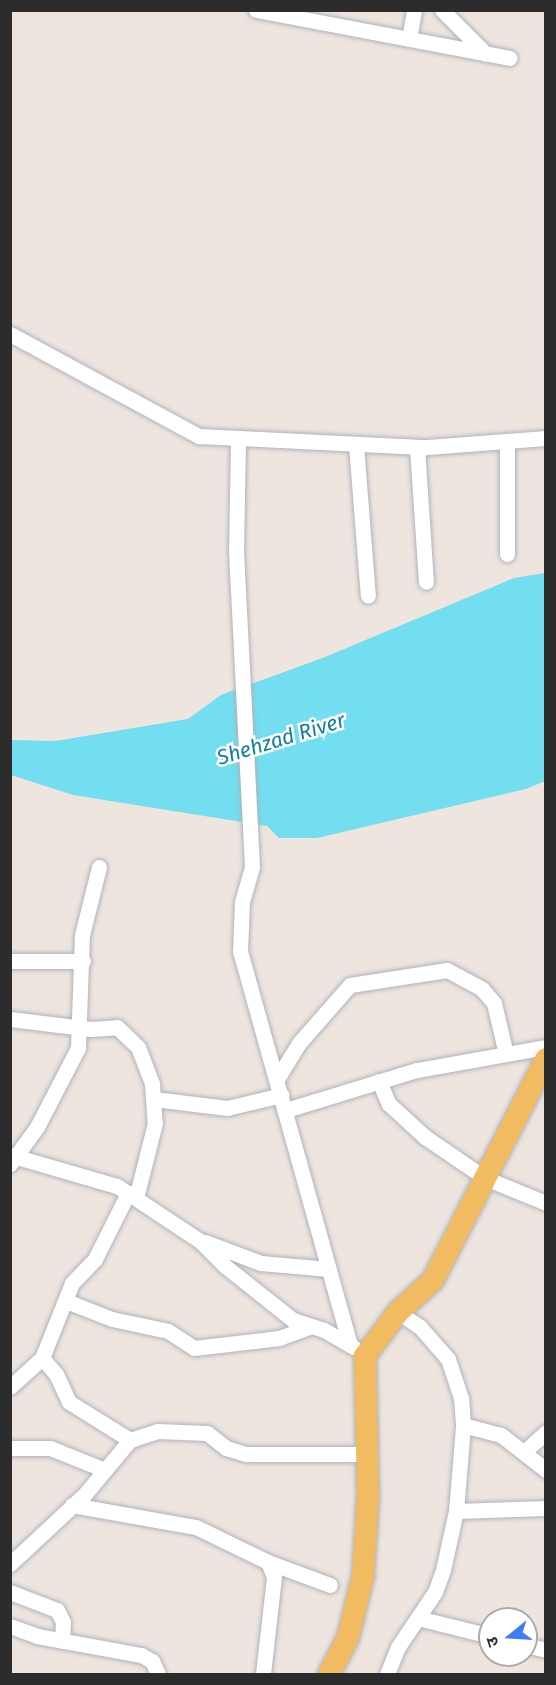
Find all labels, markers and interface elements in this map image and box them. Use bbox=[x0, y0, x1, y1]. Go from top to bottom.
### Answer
water label: Shehzad River bbox=[214, 708, 348, 770]
north arrow bbox=[478, 1607, 538, 1667]
text: उ bbox=[482, 1635, 503, 1649]

